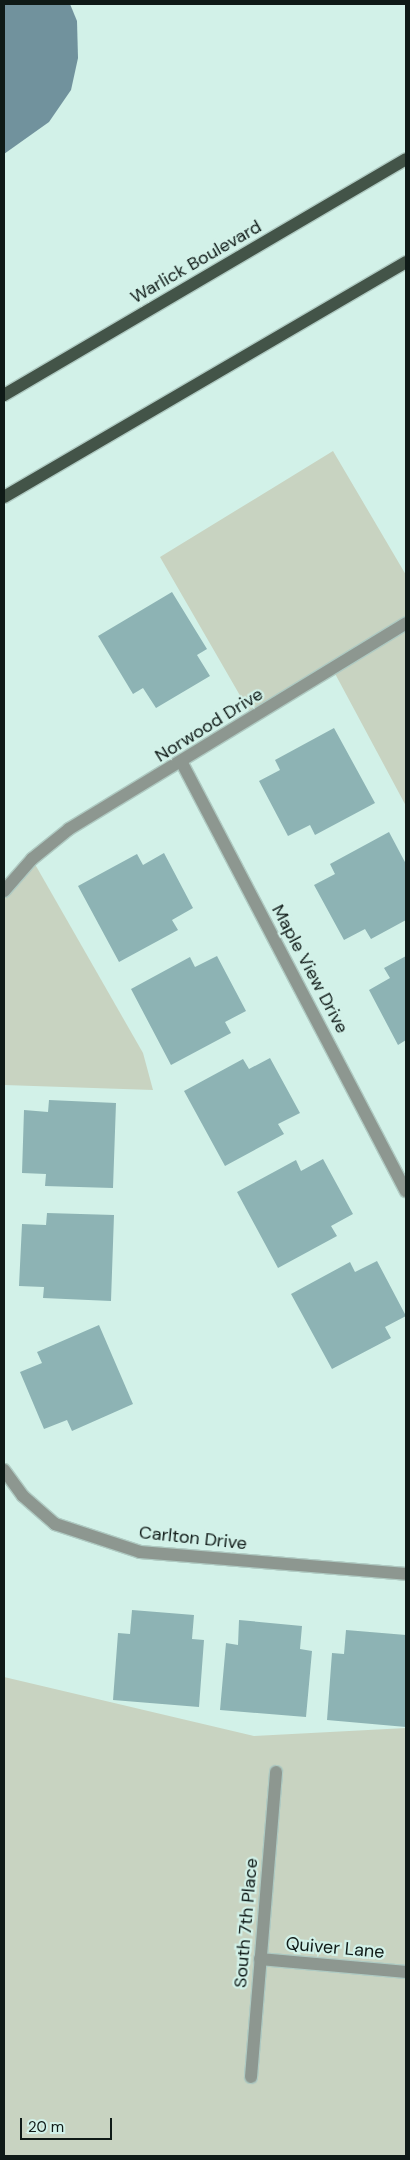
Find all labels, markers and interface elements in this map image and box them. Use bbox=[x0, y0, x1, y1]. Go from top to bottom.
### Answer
street label: Warlick Boulevard bbox=[127, 216, 265, 308]
street label: Norwood Drive bbox=[151, 683, 267, 767]
street label: Maple View Drive bbox=[267, 901, 353, 1037]
street label: Carlton Drive bbox=[138, 1522, 248, 1554]
street label: South 7th Place bbox=[230, 1857, 262, 1989]
street label: Quiver Lane bbox=[285, 1933, 385, 1963]
scale bar bbox=[22, 2108, 115, 2140]
text: 20 m bbox=[28, 2117, 64, 2137]

